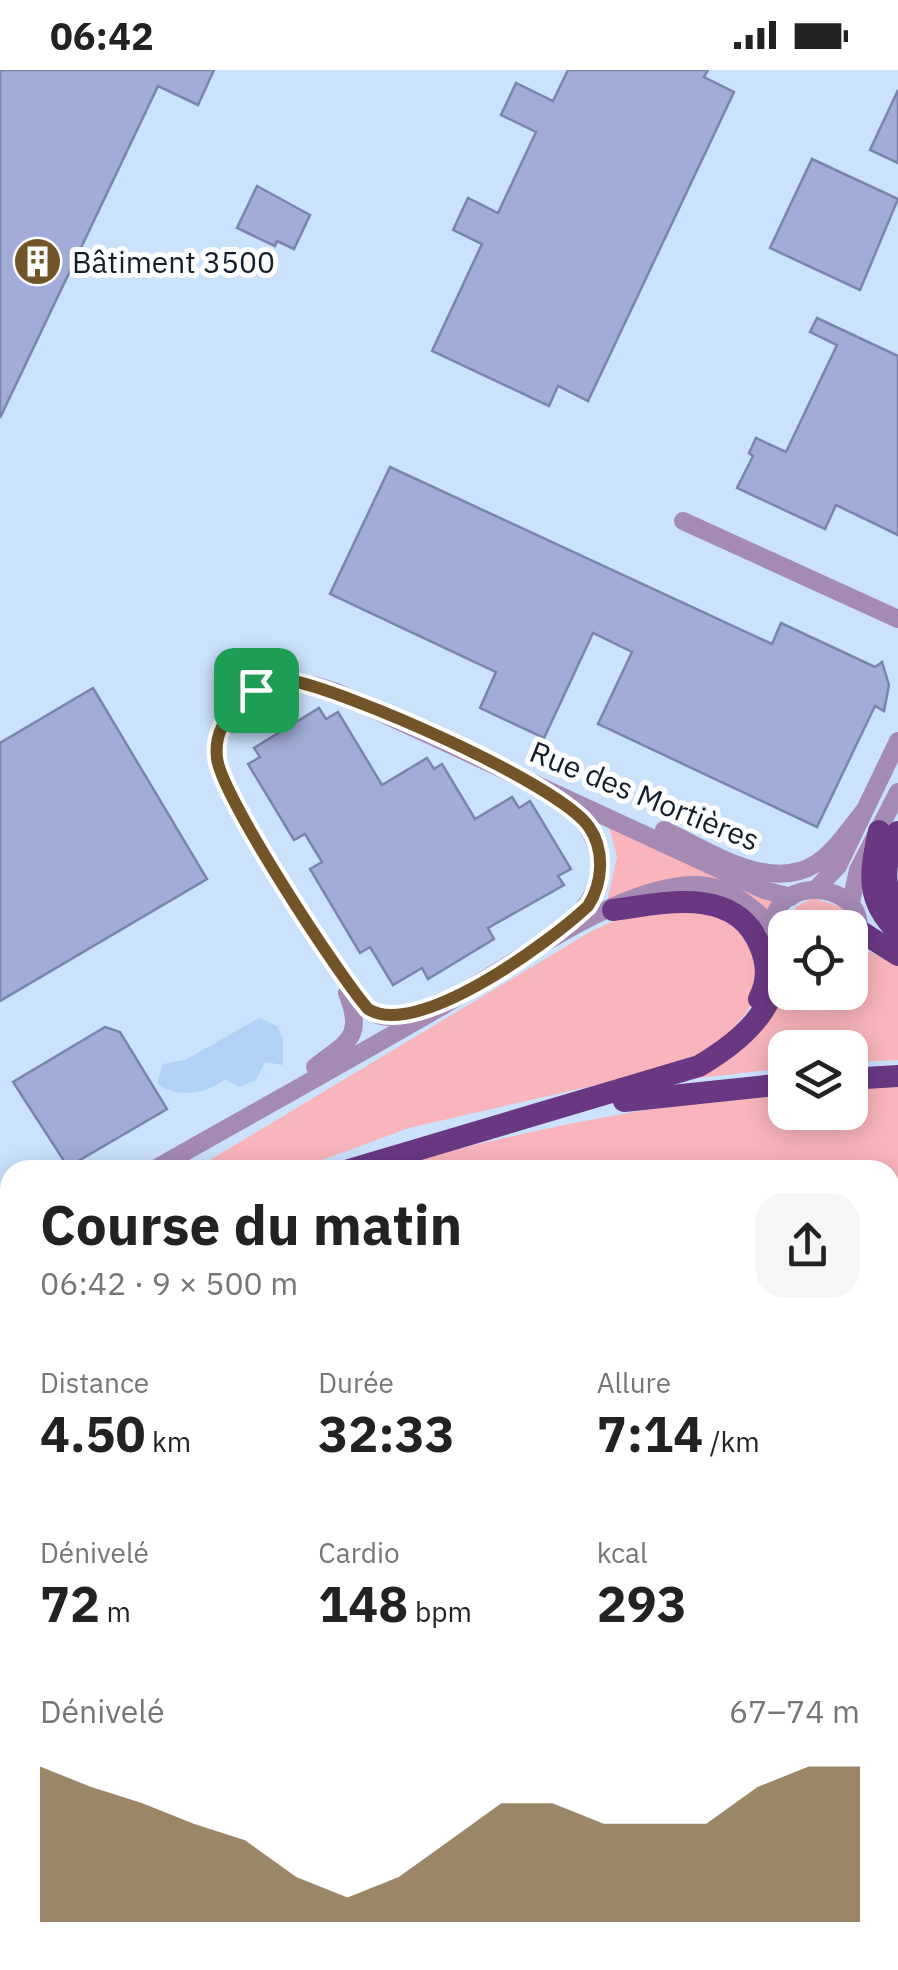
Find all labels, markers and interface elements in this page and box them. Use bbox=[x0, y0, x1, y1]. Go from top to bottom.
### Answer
text: 06:42 bbox=[50, 11, 154, 60]
building icon: Bâtiment 3500 bbox=[11, 235, 63, 287]
place label: Bâtiment 3500 bbox=[72, 242, 275, 281]
pin bbox=[214, 648, 299, 733]
icon: arrive bbox=[229, 663, 284, 718]
street label: Rue des Mortières bbox=[525, 731, 765, 859]
map controls bbox=[768, 910, 868, 1130]
button: locate bbox=[768, 910, 868, 1010]
button: layers bbox=[768, 1030, 868, 1130]
text: Course du matin bbox=[40, 1189, 462, 1260]
button: share bbox=[755, 1193, 860, 1298]
text: 06:42 · 9 × 500 m bbox=[40, 1262, 298, 1304]
text: Distance bbox=[40, 1364, 149, 1401]
text: Durée bbox=[318, 1364, 394, 1401]
text: Allure bbox=[597, 1364, 671, 1401]
text: 4.50 bbox=[40, 1401, 146, 1466]
text: 32:33 bbox=[318, 1401, 455, 1466]
text: 7:14 bbox=[597, 1401, 703, 1466]
text: km bbox=[146, 1423, 191, 1460]
text: /km bbox=[703, 1423, 760, 1460]
text: Dénivelé bbox=[40, 1534, 149, 1571]
text: Cardio bbox=[318, 1534, 400, 1571]
text: kcal bbox=[597, 1534, 648, 1571]
text: 72 bbox=[40, 1571, 100, 1636]
text: 148 bbox=[318, 1571, 408, 1636]
text: 293 bbox=[597, 1571, 687, 1636]
text: m bbox=[100, 1593, 131, 1630]
text: bpm bbox=[408, 1593, 472, 1630]
text: Dénivelé bbox=[40, 1690, 165, 1732]
text: 67–74 m bbox=[729, 1690, 860, 1732]

